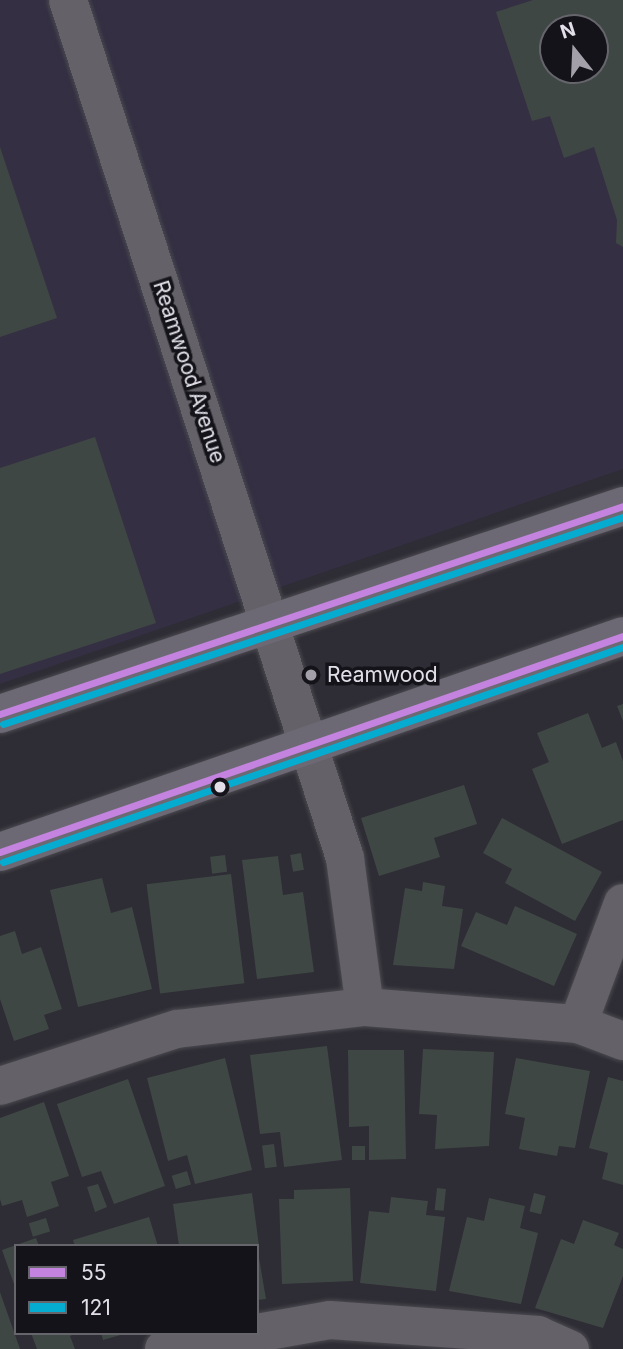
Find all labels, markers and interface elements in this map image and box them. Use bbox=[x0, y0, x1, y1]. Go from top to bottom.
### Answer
north arrow bbox=[539, 14, 609, 84]
text: N bbox=[558, 17, 578, 44]
street label: Reamwood Avenue bbox=[148, 278, 230, 466]
place label: Reamwood bbox=[327, 662, 438, 688]
marker: Reamwood bbox=[301, 665, 321, 685]
unlabelled marker bbox=[213, 780, 227, 794]
legend bbox=[14, 1244, 259, 1335]
text: 55 bbox=[81, 1260, 107, 1285]
text: 121 bbox=[81, 1295, 111, 1320]

